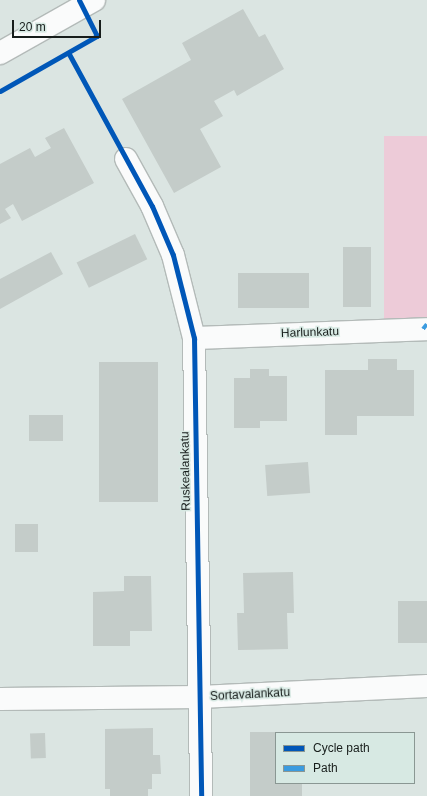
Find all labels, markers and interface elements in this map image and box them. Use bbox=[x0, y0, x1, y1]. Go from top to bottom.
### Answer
scale bar bbox=[14, 12, 103, 38]
text: 20 m bbox=[19, 20, 46, 34]
street label: Harlunkatu bbox=[281, 325, 339, 341]
street label: Ruskealankatu bbox=[178, 431, 194, 511]
street label: Sortavalankatu bbox=[210, 686, 290, 704]
legend bbox=[275, 732, 415, 784]
text: Cycle path bbox=[313, 741, 370, 755]
text: Path bbox=[313, 761, 338, 775]

